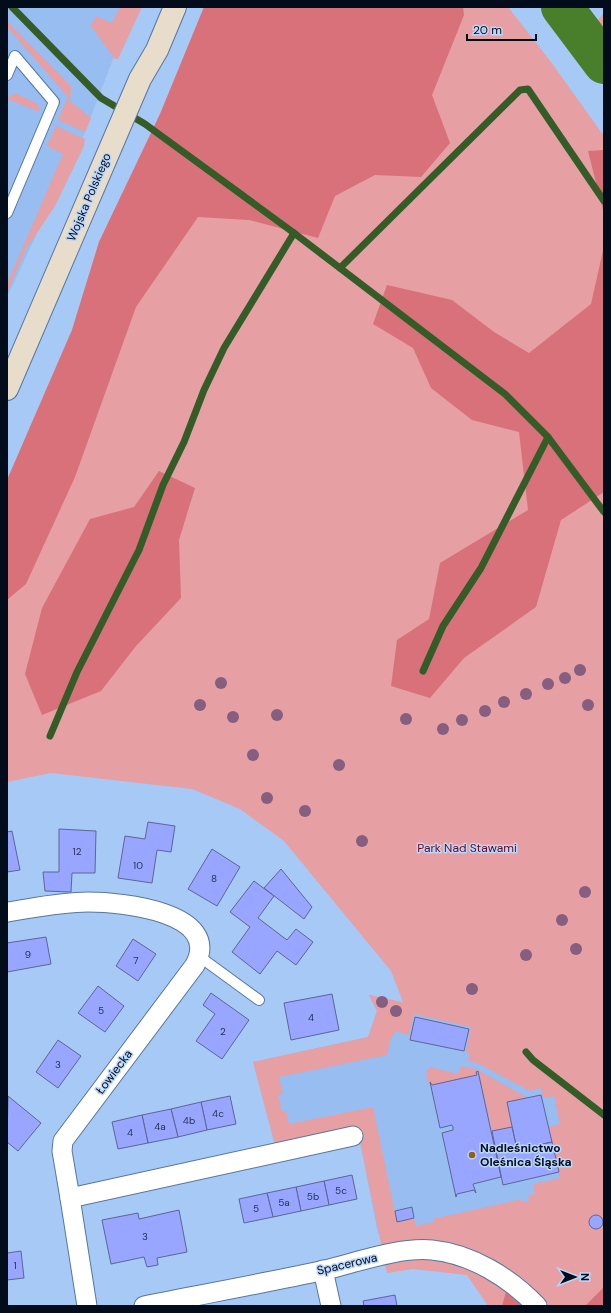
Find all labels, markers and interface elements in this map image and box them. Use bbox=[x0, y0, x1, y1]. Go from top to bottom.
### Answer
scale bar bbox=[467, 16, 536, 42]
text: 20 m bbox=[473, 22, 502, 38]
street label: Wojska Polskiego bbox=[63, 150, 115, 244]
park label: Park Nad Stawami bbox=[417, 840, 517, 856]
house number: 12 bbox=[73, 845, 82, 858]
house number: 10 bbox=[133, 859, 143, 872]
house number: 8 bbox=[211, 872, 217, 885]
house number: 9 bbox=[25, 948, 31, 961]
house number: 7 bbox=[133, 954, 139, 967]
house number: 5 bbox=[98, 1004, 104, 1017]
house number: 4 bbox=[308, 1011, 314, 1024]
house number: 2 bbox=[220, 1025, 226, 1038]
street label: Łowiecka bbox=[92, 1047, 136, 1097]
house number: 3 bbox=[55, 1058, 61, 1071]
house number: 4c bbox=[212, 1107, 224, 1120]
house number: 4b bbox=[183, 1114, 195, 1127]
house number: 4a bbox=[154, 1120, 166, 1133]
house number: 4 bbox=[127, 1126, 133, 1139]
place label: Nadleśnictwo Oleśnica Śląska bbox=[480, 1140, 572, 1170]
marker: Nadleśnictwo Oleśnica Śląska bbox=[467, 1150, 477, 1160]
house number: 5c bbox=[335, 1184, 347, 1197]
house number: 5b bbox=[307, 1190, 319, 1203]
house number: 5a bbox=[278, 1196, 290, 1209]
house number: 5 bbox=[253, 1202, 259, 1215]
house number: 3 bbox=[142, 1230, 148, 1243]
street label: Spacerowa bbox=[315, 1249, 379, 1279]
north arrow bbox=[555, 1257, 595, 1297]
house number: 1 bbox=[13, 1259, 17, 1272]
text: N bbox=[578, 1273, 592, 1281]

